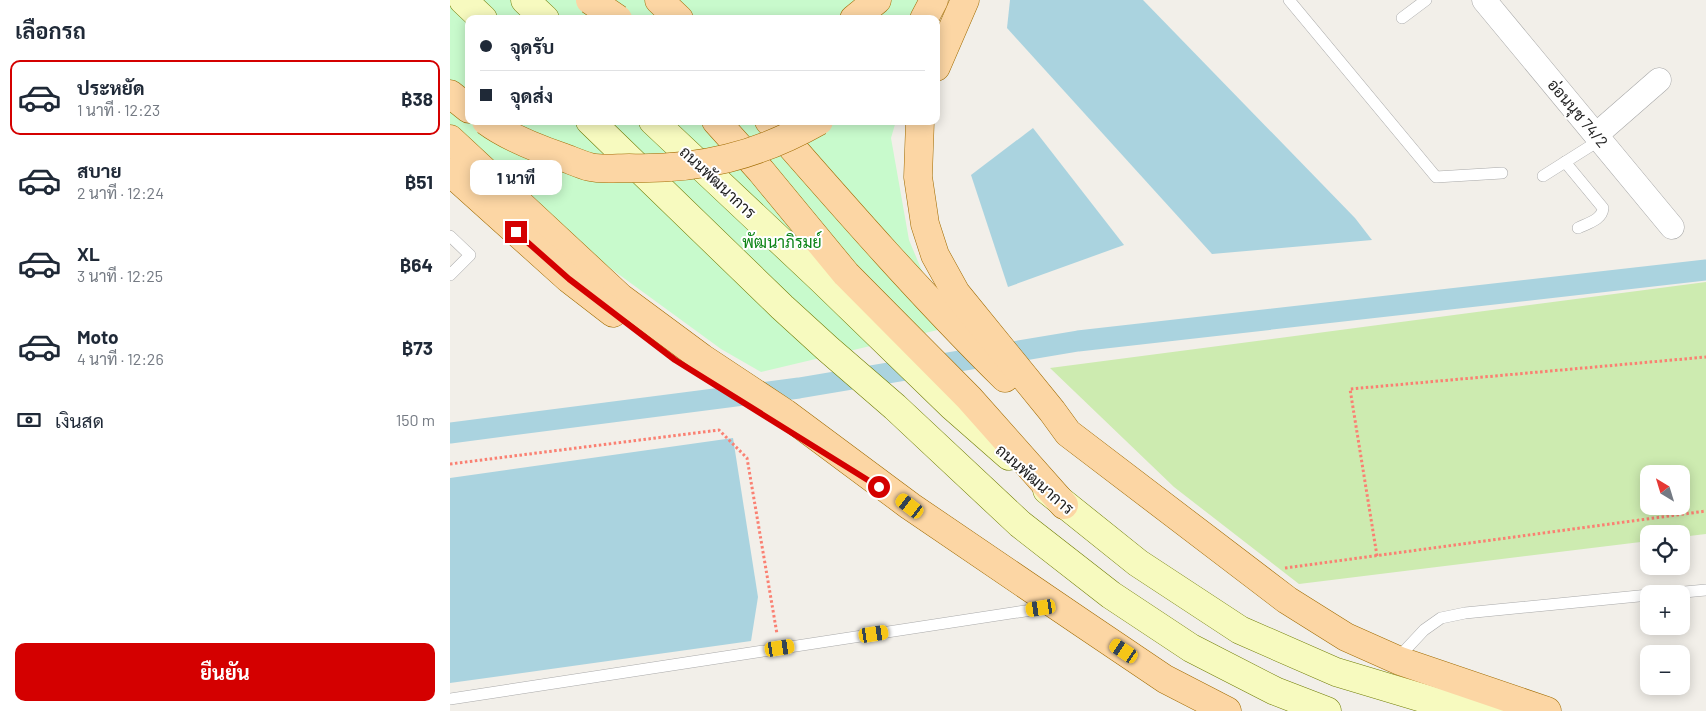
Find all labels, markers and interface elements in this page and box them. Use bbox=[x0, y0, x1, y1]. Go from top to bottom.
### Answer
text: เลือกรถ bbox=[15, 17, 86, 43]
text: จุดรับ bbox=[510, 35, 554, 58]
icon: car bbox=[17, 75, 62, 120]
street label: อ่อนนุช 74/2 bbox=[1542, 75, 1612, 153]
text: ประหยัด bbox=[77, 76, 145, 99]
text: จุดส่ง bbox=[510, 84, 553, 107]
text: ฿38 bbox=[401, 87, 433, 110]
text: 1 นาที · 12:23 bbox=[77, 100, 160, 119]
street label: ถนนพัฒนาการ bbox=[676, 142, 761, 222]
icon: car bbox=[17, 158, 62, 203]
text: สบาย bbox=[77, 159, 122, 182]
callout: 1 นาที bbox=[470, 160, 562, 194]
text: 1 นาที bbox=[497, 168, 535, 187]
text: ฿51 bbox=[405, 170, 433, 193]
text: 2 นาที · 12:24 bbox=[77, 183, 164, 202]
route end bbox=[505, 221, 527, 243]
park label: พัฒนาภิรมย์ bbox=[742, 230, 822, 251]
icon: car bbox=[17, 241, 62, 286]
text: XL bbox=[77, 242, 100, 265]
text: ฿64 bbox=[400, 253, 433, 276]
text: 3 นาที · 12:25 bbox=[77, 266, 163, 285]
icon: car bbox=[17, 324, 62, 369]
text: Moto bbox=[77, 325, 119, 348]
text: ฿73 bbox=[402, 336, 433, 359]
text: 4 นาที · 12:26 bbox=[77, 349, 164, 368]
icon: cash bbox=[15, 406, 43, 434]
text: เงินสด bbox=[55, 409, 104, 432]
text: 150 m bbox=[396, 410, 435, 429]
street label: ถนนพัฒนาการ bbox=[992, 440, 1078, 518]
north arrow bbox=[1640, 465, 1690, 515]
map controls bbox=[1640, 465, 1690, 695]
route start bbox=[868, 476, 890, 498]
car bbox=[893, 491, 926, 521]
button: locate bbox=[1640, 525, 1690, 575]
button: + bbox=[1640, 585, 1690, 635]
car bbox=[1025, 598, 1056, 618]
car bbox=[858, 624, 889, 644]
car bbox=[1107, 636, 1140, 666]
car bbox=[764, 638, 795, 658]
button: ยืนยัน bbox=[15, 643, 435, 701]
button: − bbox=[1640, 645, 1690, 695]

